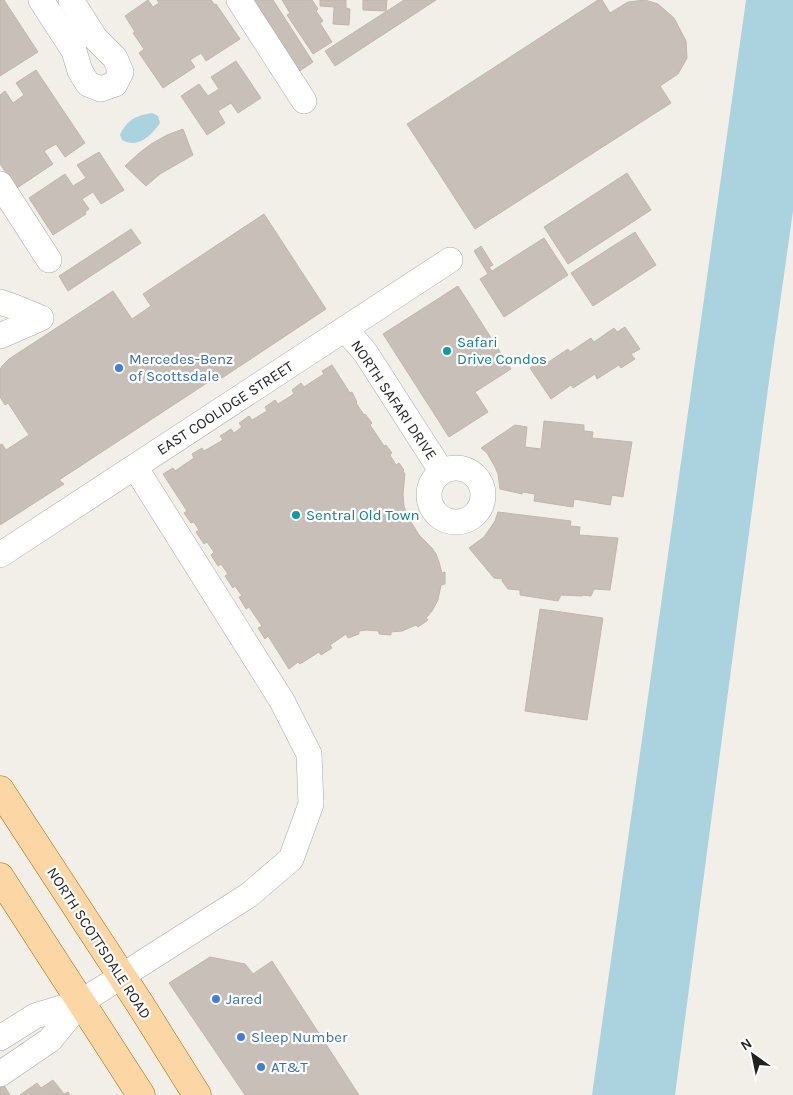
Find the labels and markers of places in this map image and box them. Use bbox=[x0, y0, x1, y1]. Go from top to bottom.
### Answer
place label: Safari Drive Condos bbox=[457, 333, 547, 368]
marker: Safari Drive Condos bbox=[441, 345, 453, 357]
place label: Mercedes-Benz of Scottsdale bbox=[129, 350, 233, 385]
marker: Mercedes-Benz of Scottsdale bbox=[113, 362, 125, 374]
place label: Sentral Old Town bbox=[306, 506, 420, 524]
marker: Sentral Old Town bbox=[290, 509, 302, 521]
place label: Jared bbox=[226, 990, 262, 1008]
marker: Jared bbox=[210, 993, 222, 1005]
place label: Sleep Number bbox=[251, 1028, 348, 1046]
marker: Sleep Number bbox=[235, 1031, 247, 1043]
place label: AT&T bbox=[271, 1058, 308, 1076]
marker: AT&T bbox=[255, 1061, 267, 1073]

